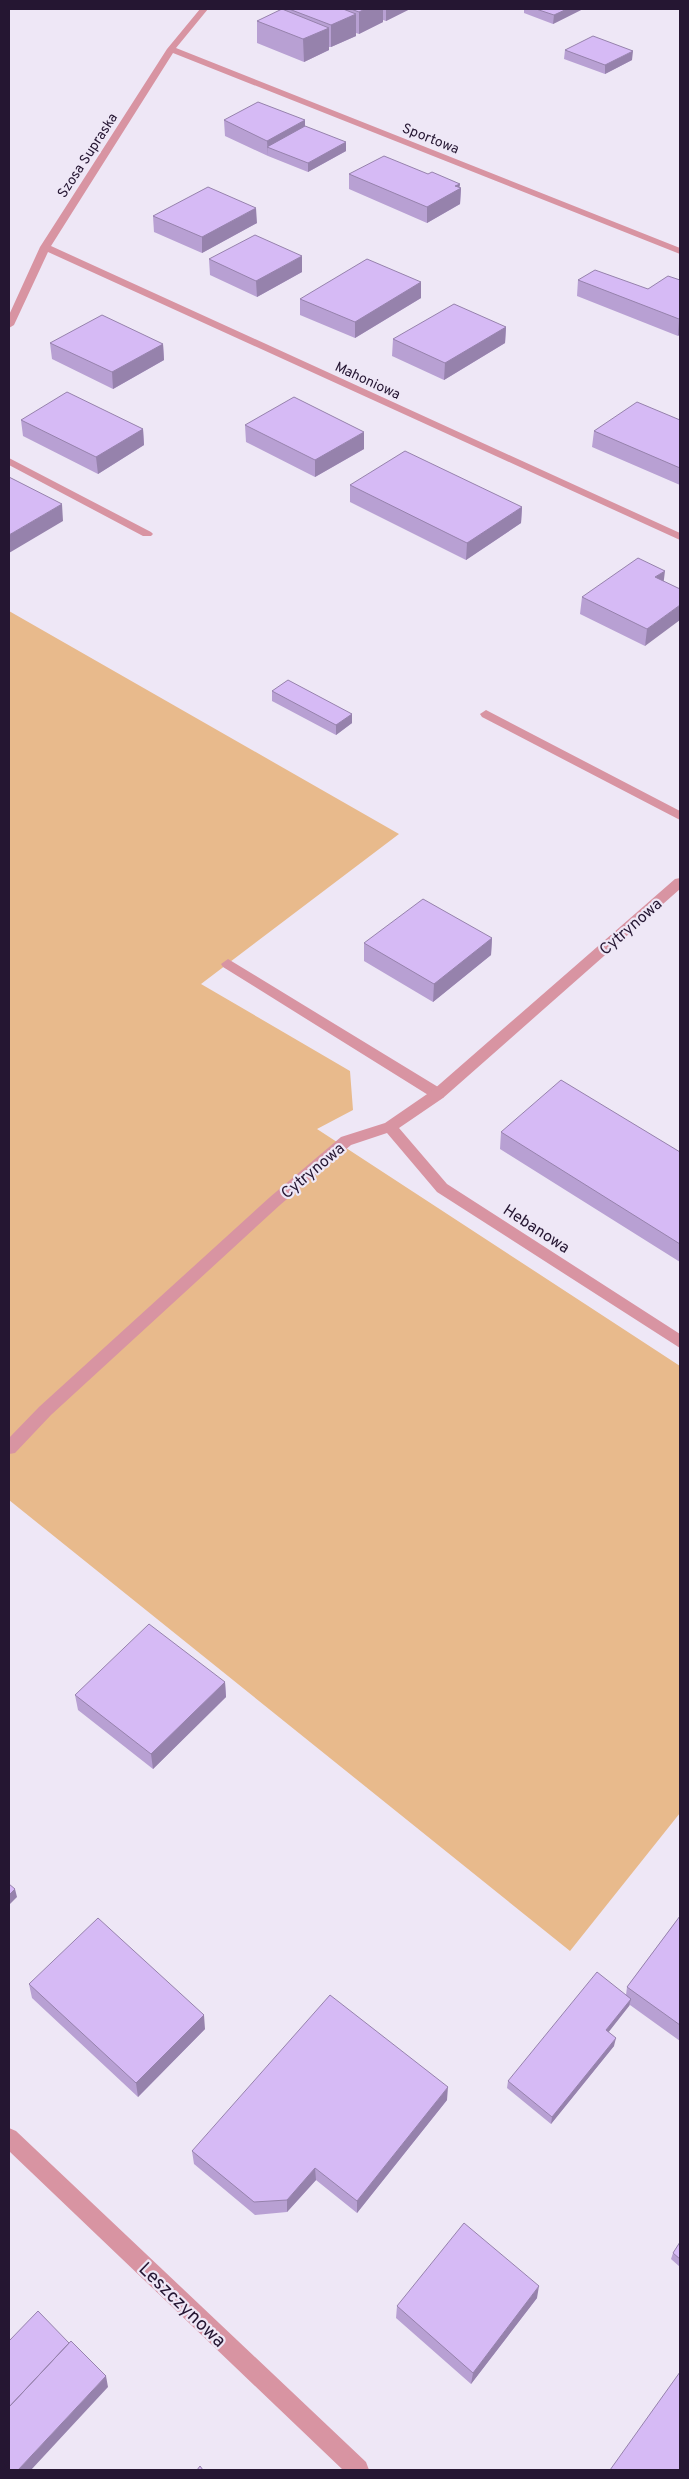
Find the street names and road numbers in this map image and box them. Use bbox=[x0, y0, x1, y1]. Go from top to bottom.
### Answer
street label: Szosa Supraska bbox=[54, 110, 122, 201]
street label: Sportowa bbox=[399, 120, 461, 159]
street label: Mahoniowa bbox=[332, 359, 403, 404]
street label: Cytrynowa bbox=[596, 895, 667, 960]
street label: Cytrynowa bbox=[277, 1139, 349, 1204]
street label: Hebanowa bbox=[499, 1201, 573, 1259]
street label: Leszczynowa bbox=[133, 2258, 230, 2353]

